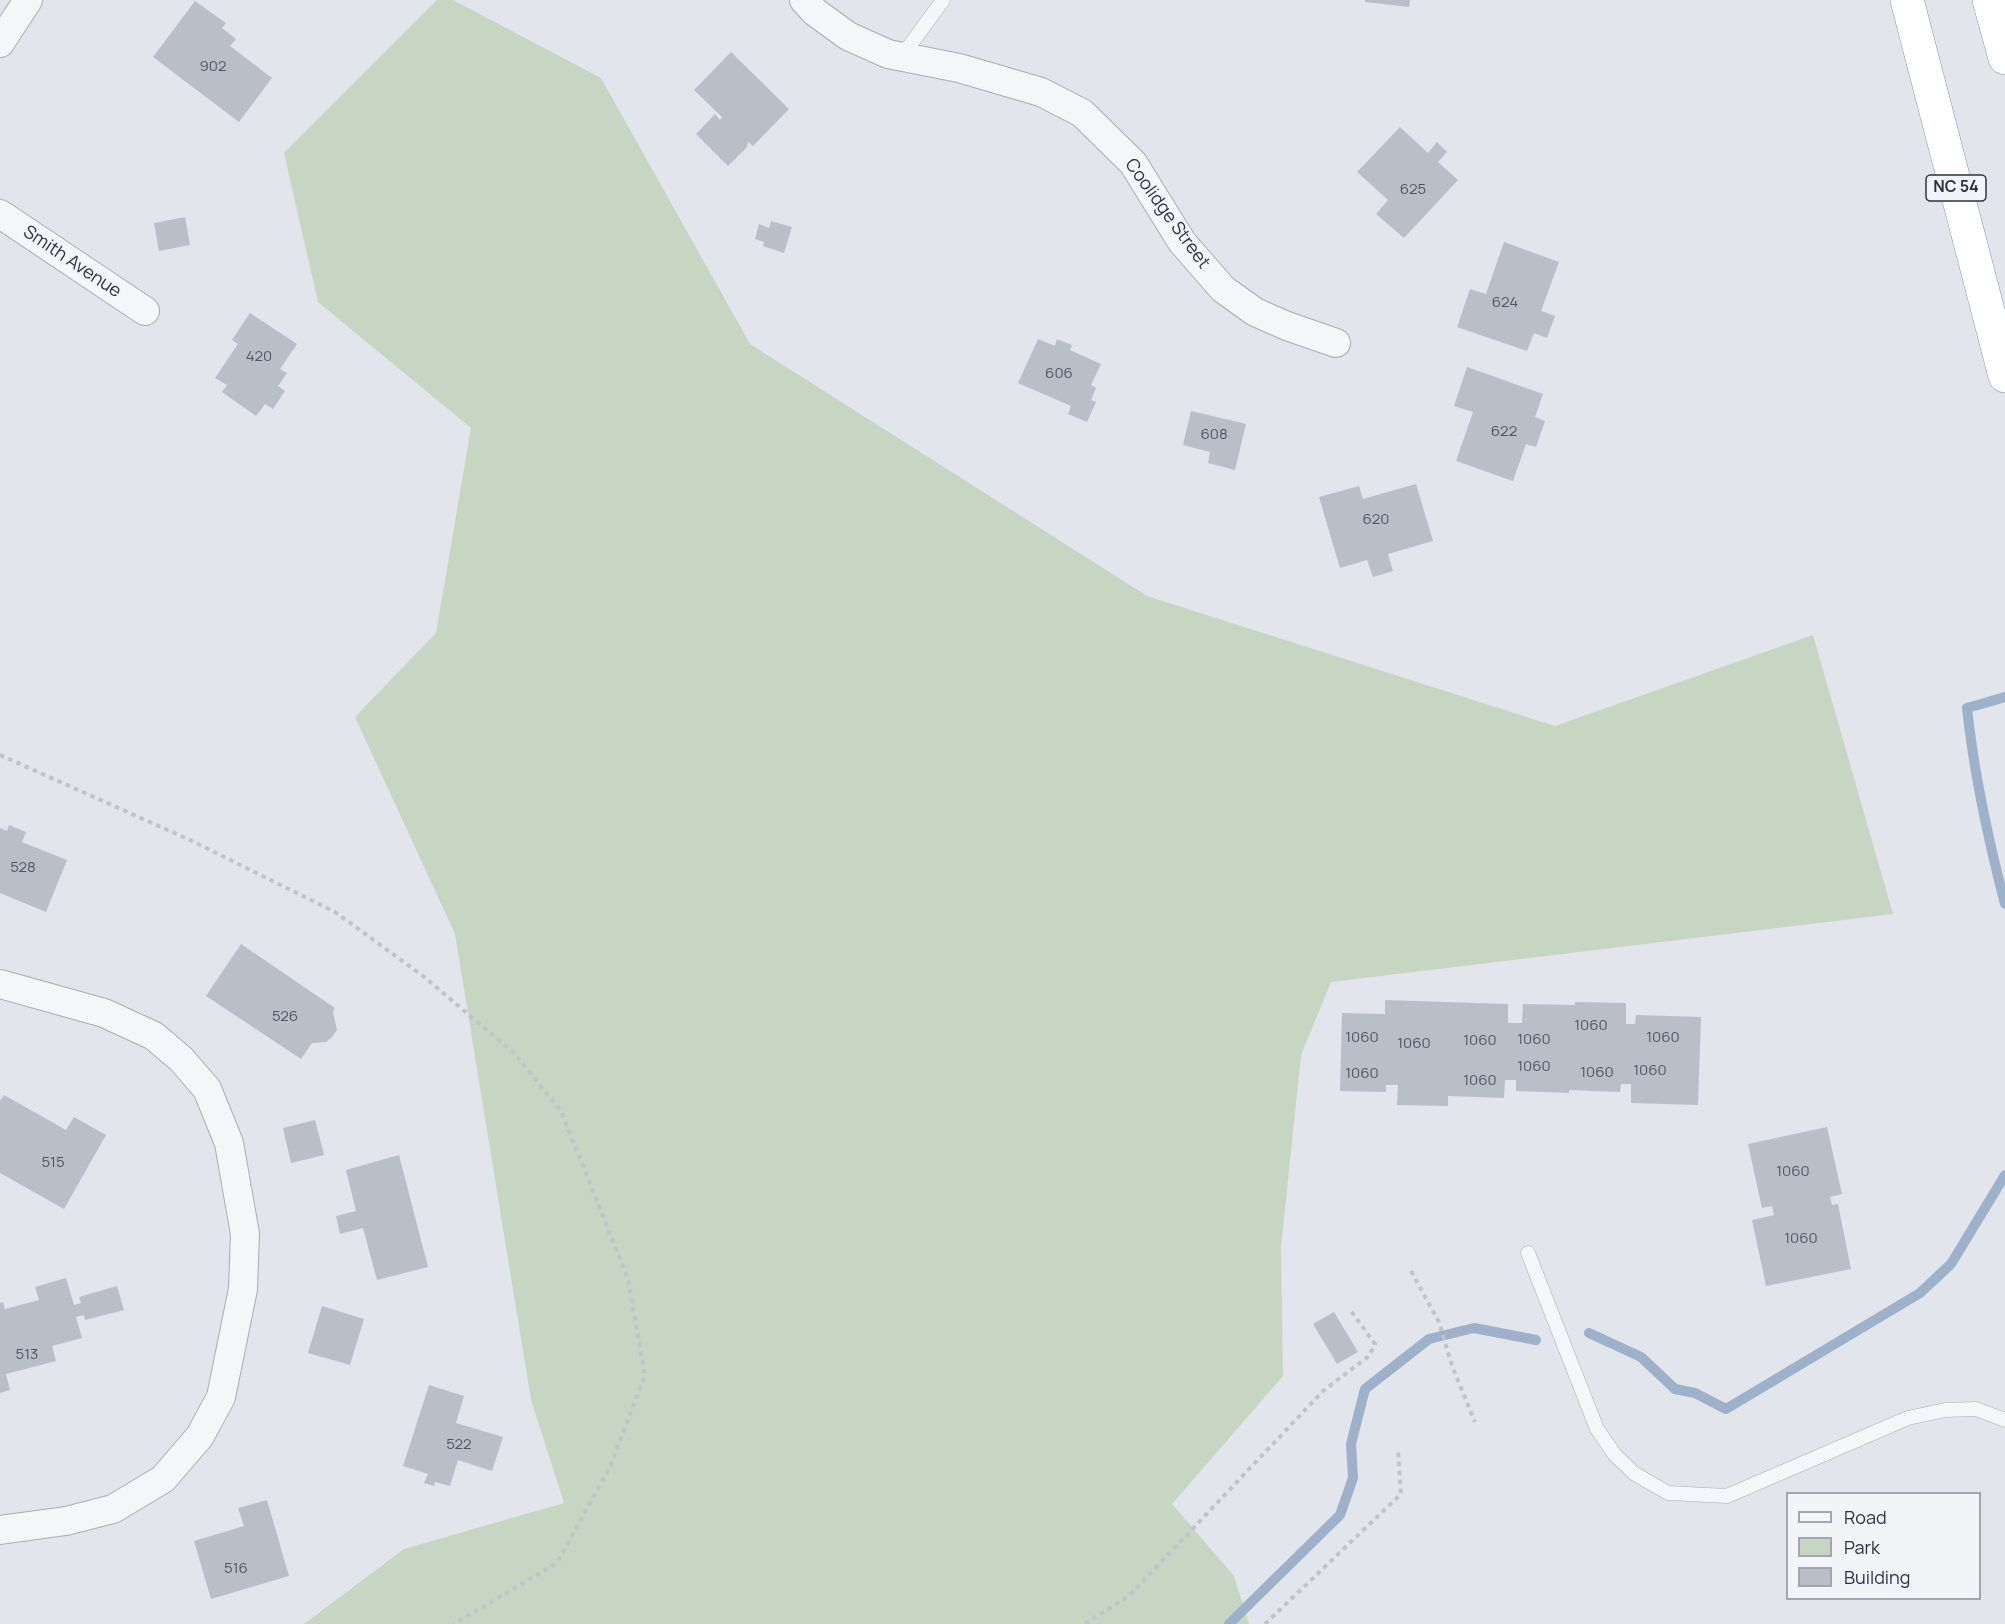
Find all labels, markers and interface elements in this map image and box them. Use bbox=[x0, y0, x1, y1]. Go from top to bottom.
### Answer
house number: 902 bbox=[199, 58, 227, 76]
street label: Coolidge Street bbox=[1120, 155, 1214, 273]
road number: NC 54 bbox=[1926, 175, 1986, 201]
house number: 625 bbox=[1400, 181, 1426, 199]
street label: Smith Avenue bbox=[19, 221, 125, 303]
house number: 624 bbox=[1492, 294, 1518, 312]
house number: 420 bbox=[246, 348, 272, 366]
house number: 606 bbox=[1045, 365, 1073, 383]
house number: 622 bbox=[1491, 423, 1517, 441]
house number: 608 bbox=[1200, 426, 1228, 444]
house number: 620 bbox=[1362, 511, 1390, 529]
house number: 528 bbox=[10, 859, 36, 877]
house number: 526 bbox=[272, 1008, 298, 1026]
house number: 1060 bbox=[1574, 1017, 1608, 1035]
house number: 1060 bbox=[1345, 1029, 1379, 1047]
house number: 1060 bbox=[1646, 1029, 1680, 1047]
house number: 1060 bbox=[1517, 1031, 1551, 1049]
house number: 1060 bbox=[1463, 1032, 1497, 1050]
house number: 1060 bbox=[1397, 1035, 1431, 1053]
house number: 1060 bbox=[1517, 1058, 1551, 1076]
house number: 1060 bbox=[1633, 1062, 1667, 1080]
house number: 1060 bbox=[1580, 1064, 1614, 1082]
house number: 1060 bbox=[1345, 1065, 1379, 1083]
house number: 1060 bbox=[1463, 1072, 1497, 1090]
house number: 515 bbox=[41, 1154, 65, 1172]
house number: 1060 bbox=[1776, 1163, 1810, 1181]
house number: 1060 bbox=[1784, 1230, 1818, 1248]
house number: 513 bbox=[16, 1346, 38, 1364]
house number: 522 bbox=[446, 1436, 472, 1454]
legend bbox=[1786, 1492, 1981, 1600]
text: Road bbox=[1844, 1505, 1887, 1529]
text: Park bbox=[1844, 1535, 1880, 1559]
house number: 516 bbox=[224, 1560, 248, 1578]
text: Building bbox=[1844, 1565, 1910, 1589]

